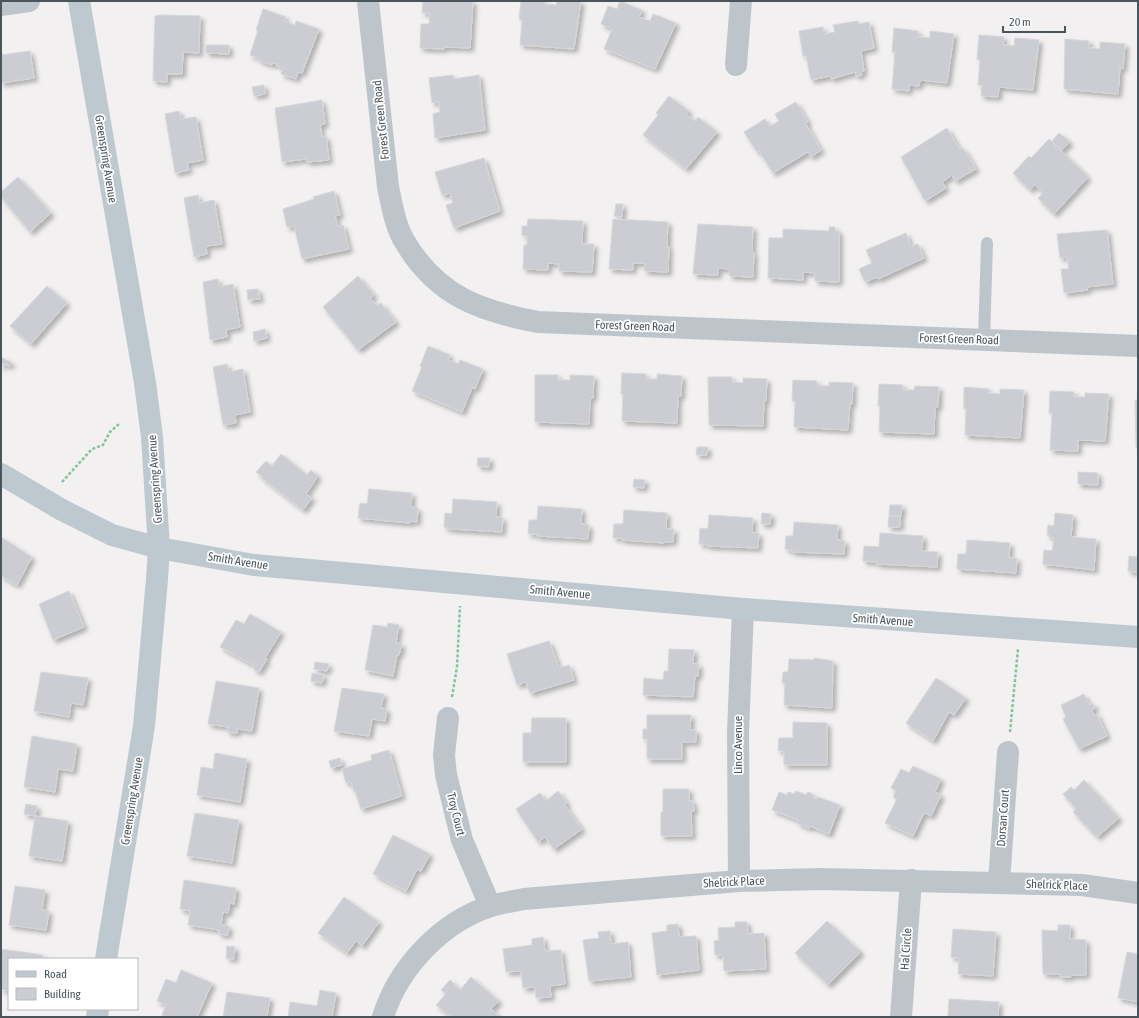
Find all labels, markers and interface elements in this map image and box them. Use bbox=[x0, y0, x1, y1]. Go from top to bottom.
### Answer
scale bar bbox=[1003, 8, 1065, 34]
text: 20 m bbox=[1009, 15, 1031, 29]
street label: Forest Green Road bbox=[370, 80, 392, 160]
street label: Greenspring Avenue bbox=[92, 114, 120, 204]
street label: Forest Green Road bbox=[595, 318, 675, 334]
street label: Forest Green Road bbox=[919, 331, 999, 347]
street label: Greenspring Avenue bbox=[145, 434, 165, 524]
street label: Smith Avenue bbox=[207, 549, 269, 573]
street label: Smith Avenue bbox=[529, 582, 591, 602]
street label: Smith Avenue bbox=[852, 611, 914, 629]
street label: Linco Avenue bbox=[731, 716, 745, 774]
street label: Greenspring Avenue bbox=[118, 756, 146, 846]
street label: Dorsan Court bbox=[994, 789, 1012, 847]
street label: Troy Court bbox=[444, 791, 468, 838]
street label: Shelrick Place bbox=[703, 873, 765, 891]
street label: Shelrick Place bbox=[1026, 877, 1088, 893]
street label: Hal Circle bbox=[898, 928, 914, 970]
legend bbox=[8, 958, 138, 1010]
text: Road bbox=[44, 967, 67, 981]
text: Building bbox=[44, 987, 82, 1001]

